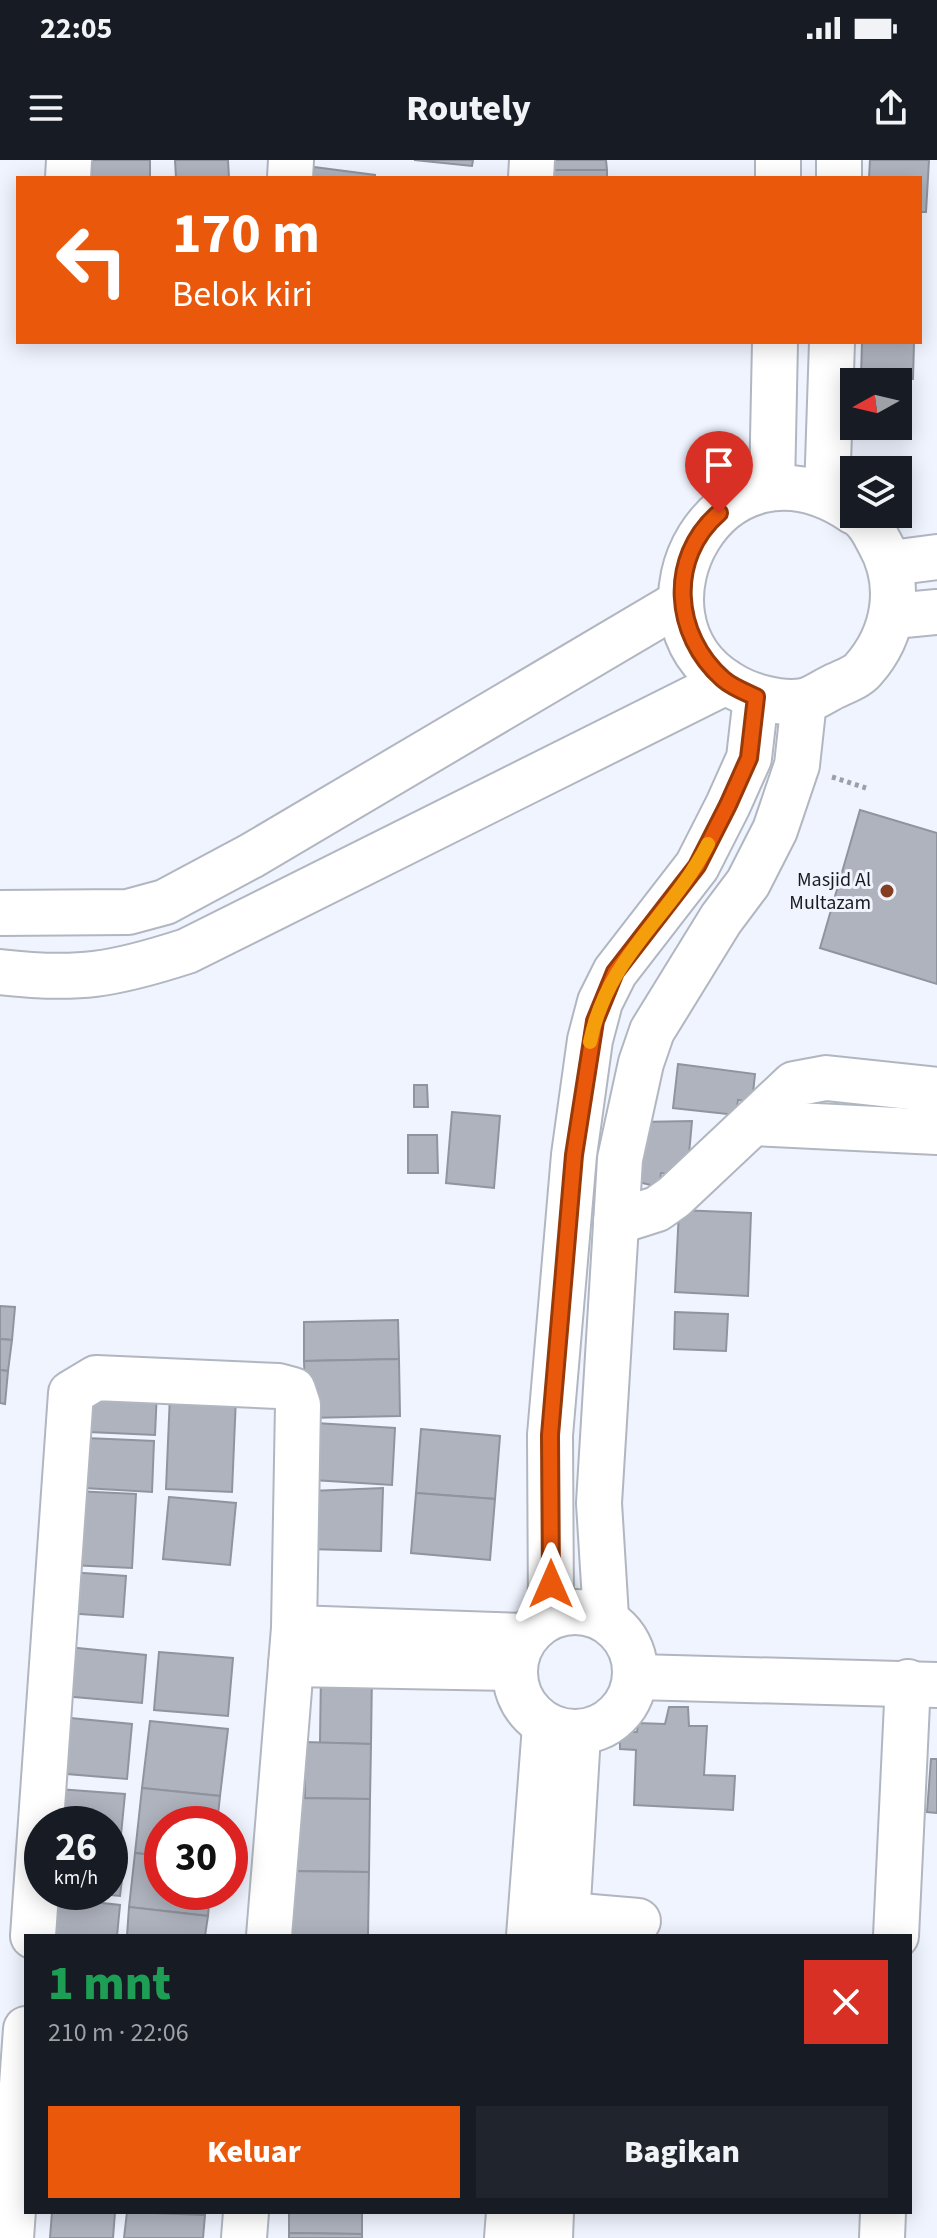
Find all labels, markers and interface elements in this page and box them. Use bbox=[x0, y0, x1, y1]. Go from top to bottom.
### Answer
text: 22:05 bbox=[40, 7, 112, 50]
text: Routely bbox=[406, 83, 531, 134]
icon: menu bbox=[24, 86, 68, 130]
icon: share bbox=[869, 86, 913, 130]
text: 170 m bbox=[172, 195, 320, 274]
icon: left bbox=[40, 208, 144, 312]
text: Belok kiri bbox=[172, 269, 313, 320]
north arrow bbox=[840, 368, 912, 440]
map controls bbox=[840, 368, 912, 528]
pin bbox=[685, 431, 753, 513]
icon: arrive bbox=[697, 443, 741, 487]
button: layers bbox=[840, 456, 912, 528]
place label: Masjid Al Multazam bbox=[789, 866, 871, 917]
marker: Masjid Al Multazam bbox=[878, 882, 896, 900]
position arrow bbox=[509, 1542, 593, 1626]
speed limit sign: 30 bbox=[144, 1806, 248, 1910]
text: 26 bbox=[55, 1819, 97, 1876]
text: km/h bbox=[54, 1864, 98, 1892]
text: 1 mnt bbox=[48, 1950, 171, 2018]
button: close bbox=[804, 1960, 888, 2044]
text: 210 m · 22:06 bbox=[48, 2014, 189, 2051]
button: Keluar bbox=[48, 2106, 460, 2198]
button: Bagikan bbox=[476, 2106, 888, 2198]

